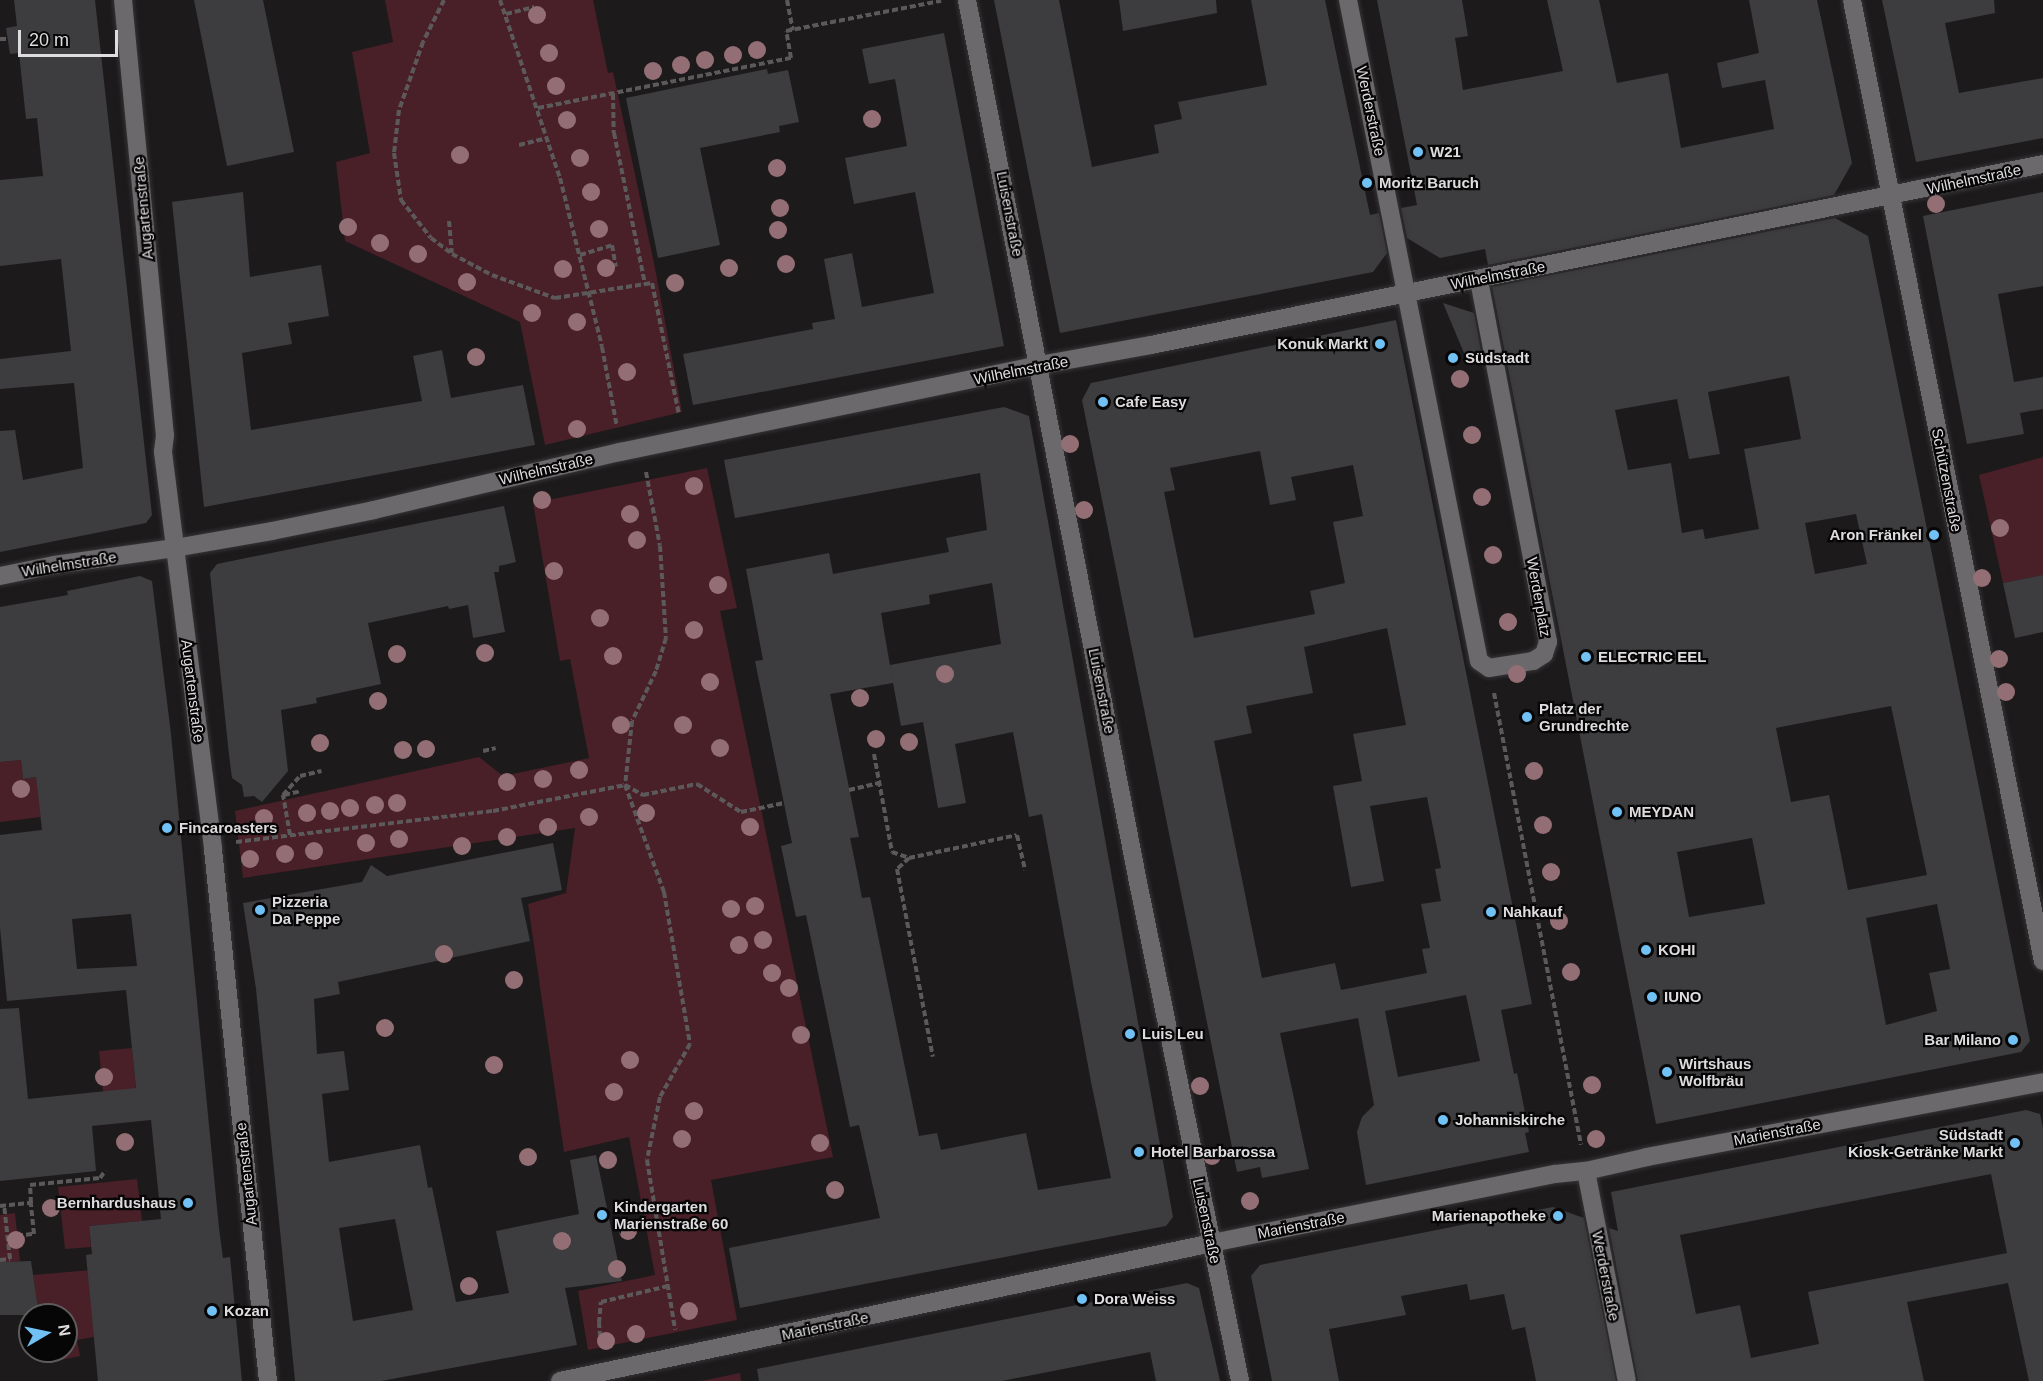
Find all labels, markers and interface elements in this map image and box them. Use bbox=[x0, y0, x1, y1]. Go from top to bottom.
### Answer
scale bar bbox=[21, 18, 122, 56]
text: 20 m bbox=[29, 30, 69, 50]
street label: Werderstraße bbox=[1353, 64, 1389, 158]
place label: W21 bbox=[1430, 143, 1461, 161]
marker: W21 bbox=[1411, 145, 1425, 159]
street label: Augartenstraße bbox=[130, 156, 156, 260]
street label: Wilhelmstraße bbox=[1925, 160, 2023, 198]
street label: Luisenstraße bbox=[993, 170, 1027, 258]
place label: Moritz Baruch bbox=[1379, 174, 1479, 192]
marker: Moritz Baruch bbox=[1360, 176, 1374, 190]
street label: Wilhelmstraße bbox=[1449, 257, 1547, 293]
place label: Konuk Markt bbox=[1277, 335, 1368, 353]
marker: Konuk Markt bbox=[1373, 337, 1387, 351]
place label: Südstadt bbox=[1465, 349, 1529, 367]
marker: Südstadt bbox=[1446, 351, 1460, 365]
street label: Wilhelmstraße bbox=[972, 352, 1070, 388]
place label: Cafe Easy bbox=[1115, 393, 1187, 411]
marker: Cafe Easy bbox=[1096, 395, 1110, 409]
street label: Schützenstraße bbox=[1928, 427, 1966, 533]
street label: Wilhelmstraße bbox=[497, 449, 595, 489]
place label: Aron Fränkel bbox=[1829, 526, 1922, 544]
marker: Aron Fränkel bbox=[1927, 528, 1941, 542]
street label: Wilhelmstraße bbox=[20, 548, 118, 580]
street label: Werderplatz bbox=[1523, 556, 1555, 638]
street label: Augartenstraße bbox=[178, 639, 208, 743]
street label: Luisenstraße bbox=[1085, 647, 1119, 735]
place label: ELECTRIC EEL bbox=[1598, 648, 1706, 666]
marker: ELECTRIC EEL bbox=[1579, 650, 1593, 664]
place label: Platz der Grundrechte bbox=[1539, 699, 1629, 734]
marker: Platz der Grundrechte bbox=[1520, 710, 1534, 724]
place label: MEYDAN bbox=[1629, 803, 1694, 821]
marker: MEYDAN bbox=[1610, 805, 1624, 819]
place label: Fincaroasters bbox=[179, 819, 277, 837]
marker: Fincaroasters bbox=[160, 821, 174, 835]
place label: Pizzeria Da Peppe bbox=[272, 892, 340, 927]
marker: Pizzeria Da Peppe bbox=[253, 903, 267, 917]
place label: Nahkauf bbox=[1503, 903, 1562, 921]
marker: Nahkauf bbox=[1484, 905, 1498, 919]
place label: KOHI bbox=[1658, 941, 1696, 959]
marker: KOHI bbox=[1639, 943, 1653, 957]
place label: IUNO bbox=[1664, 988, 1702, 1006]
marker: IUNO bbox=[1645, 990, 1659, 1004]
place label: Luis Leu bbox=[1142, 1025, 1204, 1043]
marker: Luis Leu bbox=[1123, 1027, 1137, 1041]
place label: Bar Milano bbox=[1924, 1031, 2001, 1049]
marker: Bar Milano bbox=[2006, 1033, 2020, 1047]
place label: Wirtshaus Wolfbräu bbox=[1679, 1054, 1751, 1089]
marker: Wirtshaus Wolfbräu bbox=[1660, 1065, 1674, 1079]
place label: Johanniskirche bbox=[1455, 1111, 1565, 1129]
marker: Johanniskirche bbox=[1436, 1113, 1450, 1127]
street label: Marienstraße bbox=[1732, 1115, 1822, 1149]
street label: Augartenstraße bbox=[232, 1122, 260, 1226]
place label: Südstadt Kiosk-Getränke Markt bbox=[1848, 1125, 2003, 1160]
marker: Südstadt Kiosk-Getränke Markt bbox=[2008, 1136, 2022, 1150]
place label: Hotel Barbarossa bbox=[1151, 1143, 1275, 1161]
marker: Hotel Barbarossa bbox=[1132, 1145, 1146, 1159]
street label: Luisenstraße bbox=[1189, 1177, 1225, 1265]
place label: Bernhardushaus bbox=[57, 1194, 176, 1212]
marker: Bernhardushaus bbox=[181, 1196, 195, 1210]
place label: Kindergarten Marienstraße 60 bbox=[614, 1197, 728, 1232]
place label: Marienapotheke bbox=[1432, 1207, 1546, 1225]
marker: Kindergarten Marienstraße 60 bbox=[595, 1208, 609, 1222]
street label: Marienstraße bbox=[1256, 1208, 1346, 1242]
marker: Marienapotheke bbox=[1551, 1209, 1565, 1223]
street label: Werderstraße bbox=[1588, 1229, 1624, 1323]
place label: Dora Weiss bbox=[1094, 1290, 1175, 1308]
marker: Dora Weiss bbox=[1075, 1292, 1089, 1306]
place label: Kozan bbox=[224, 1302, 269, 1320]
north arrow bbox=[18, 1303, 78, 1363]
marker: Kozan bbox=[205, 1304, 219, 1318]
street label: Marienstraße bbox=[780, 1308, 870, 1344]
text: N bbox=[55, 1323, 74, 1337]

